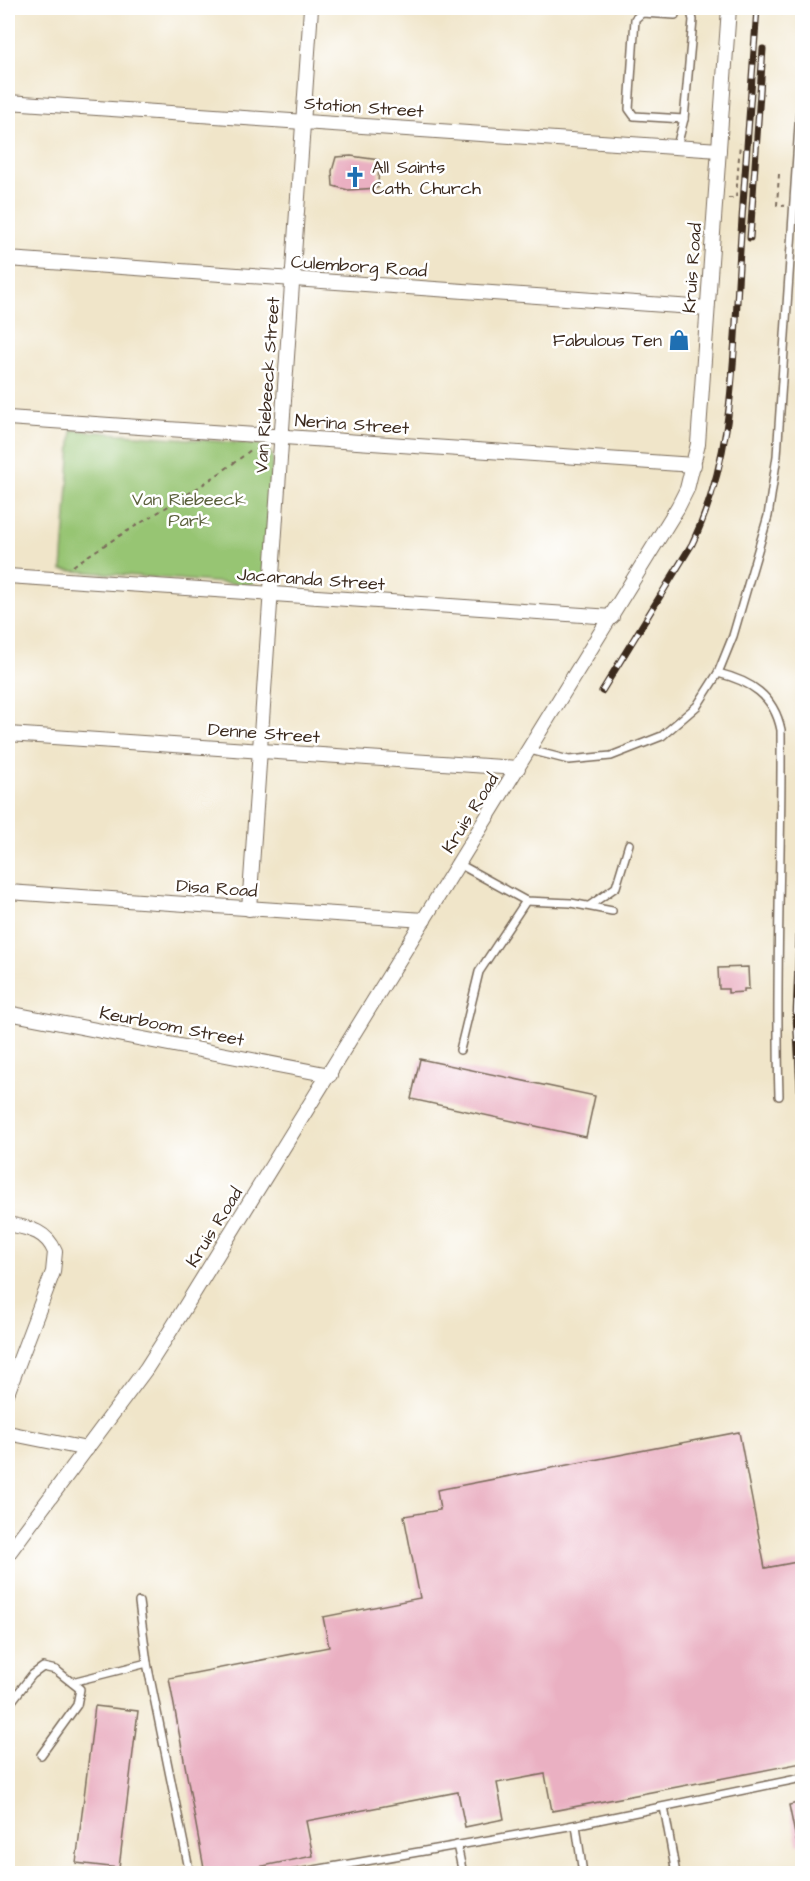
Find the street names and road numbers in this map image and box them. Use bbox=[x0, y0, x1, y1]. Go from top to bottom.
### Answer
street label: Station Street bbox=[303, 91, 425, 124]
street label: Kruis Road bbox=[677, 222, 708, 314]
street label: Culemborg Road bbox=[290, 249, 428, 285]
street label: Van Riebeeck Street bbox=[249, 295, 286, 474]
street label: Nerina Street bbox=[294, 408, 411, 441]
street label: Jacaranda Street bbox=[236, 562, 387, 597]
street label: Denne Street bbox=[207, 717, 321, 750]
street label: Kruis Road bbox=[436, 768, 505, 858]
street label: Disa Road bbox=[176, 873, 258, 904]
street label: Keurboom Street bbox=[97, 1000, 247, 1053]
street label: Kruis Road bbox=[180, 1182, 249, 1272]

